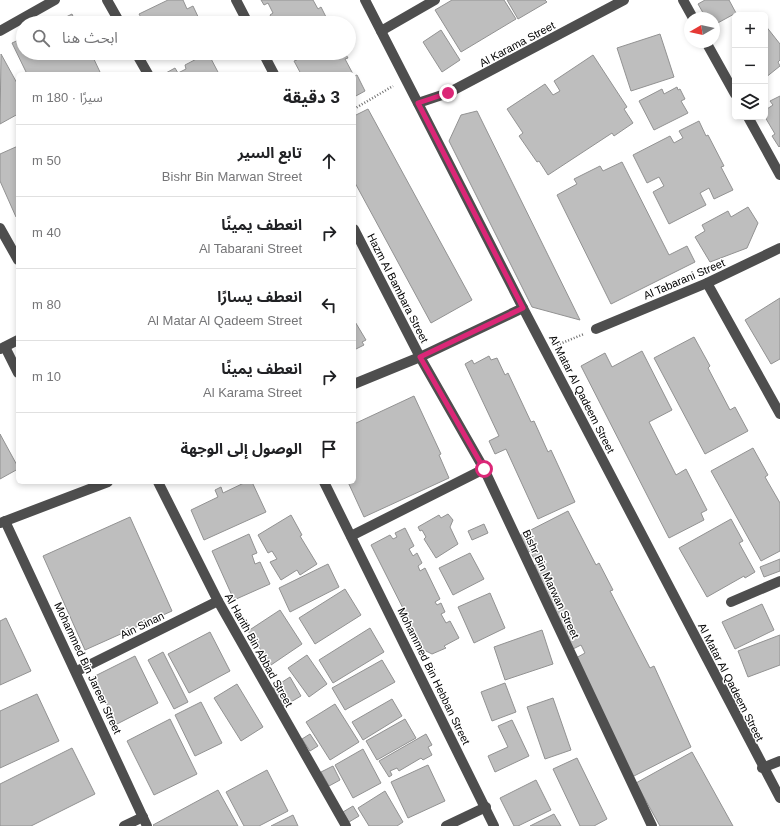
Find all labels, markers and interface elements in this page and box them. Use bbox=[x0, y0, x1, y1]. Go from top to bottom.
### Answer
north arrow bbox=[684, 12, 720, 48]
map controls bbox=[732, 12, 768, 120]
button: + bbox=[732, 12, 768, 48]
search box bbox=[16, 16, 356, 60]
street label: Al Karama Street bbox=[477, 19, 557, 69]
icon: search bbox=[30, 27, 52, 49]
text: ابحث هنا bbox=[62, 29, 118, 46]
button: − bbox=[732, 48, 768, 84]
route end bbox=[439, 84, 457, 102]
button: layers bbox=[732, 84, 768, 120]
text: 3 دقيقة bbox=[283, 88, 340, 107]
text: سيرًا · 180 m bbox=[32, 90, 103, 105]
text: تابع السير bbox=[238, 144, 302, 161]
icon: ahead bbox=[318, 150, 340, 172]
text: 50 m bbox=[32, 153, 61, 168]
text: Bishr Bin Marwan Street bbox=[162, 169, 302, 184]
text: انعطف يمينًا bbox=[221, 216, 302, 233]
icon: right bbox=[318, 222, 340, 244]
text: 40 m bbox=[32, 225, 61, 240]
street label: Hazm Al Bambara Street bbox=[365, 231, 431, 345]
text: Al Tabarani Street bbox=[199, 241, 302, 256]
street label: Al Tabarani Street bbox=[641, 256, 727, 302]
text: انعطف يسارًا bbox=[217, 288, 302, 305]
icon: left bbox=[318, 294, 340, 316]
text: 80 m bbox=[32, 297, 61, 312]
text: Al Matar Al Qadeem Street bbox=[147, 313, 302, 328]
street label: Al Matar Al Qadeem Street bbox=[547, 333, 617, 455]
text: انعطف يمينًا bbox=[221, 360, 302, 377]
icon: right bbox=[318, 366, 340, 388]
text: 10 m bbox=[32, 369, 61, 384]
text: Al Karama Street bbox=[203, 385, 302, 400]
icon: arrive bbox=[318, 438, 340, 460]
text: الوصول إلى الوجهة bbox=[180, 440, 302, 457]
route start bbox=[475, 460, 493, 478]
street label: Bishr Bin Marwan Street bbox=[520, 528, 582, 640]
street label: Al Harith Bin Abbad Street bbox=[223, 591, 295, 709]
street label: Mohammed Bin Jareer Street bbox=[52, 600, 124, 736]
street label: Mohammed Bin Hebban Street bbox=[396, 605, 472, 747]
street label: Ain Sinan bbox=[118, 609, 166, 641]
street label: Al Matar Al Qadeem Street bbox=[696, 621, 766, 743]

